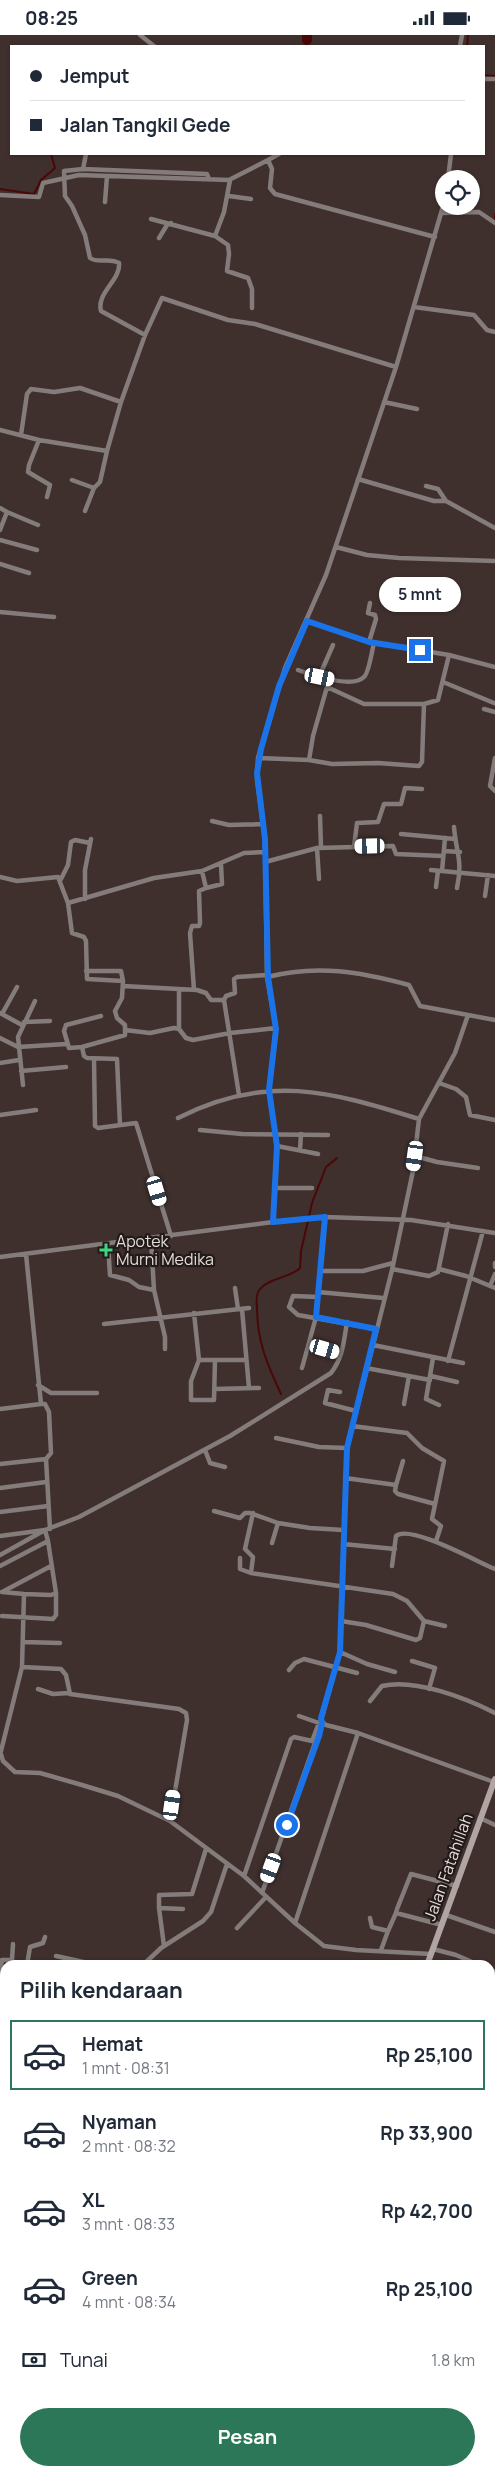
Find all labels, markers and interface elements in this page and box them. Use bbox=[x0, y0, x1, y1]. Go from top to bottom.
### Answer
text: 08:25 bbox=[25, 5, 78, 31]
text: Jemput bbox=[60, 63, 130, 89]
text: Jalan Tangkil Gede bbox=[60, 112, 230, 138]
map controls bbox=[435, 170, 480, 215]
button: locate bbox=[435, 170, 480, 215]
callout: 5 mnt bbox=[379, 577, 461, 613]
text: 5 mnt bbox=[398, 583, 442, 605]
route end bbox=[409, 639, 431, 661]
car bbox=[303, 667, 336, 687]
car bbox=[354, 838, 385, 854]
car bbox=[405, 1140, 424, 1172]
car bbox=[145, 1174, 168, 1208]
place label: Apotek Murni Medika bbox=[116, 1230, 214, 1270]
marker: Apotek Murni Medika bbox=[100, 1244, 112, 1256]
car bbox=[308, 1338, 341, 1360]
car bbox=[162, 1789, 181, 1821]
street label: Jalan Fatahillah bbox=[418, 1810, 478, 1924]
route start bbox=[276, 1814, 298, 1836]
car bbox=[258, 1851, 283, 1885]
text: Pilih kendaraan bbox=[20, 1975, 183, 2005]
text: Hemat bbox=[82, 2031, 143, 2057]
icon: car bbox=[22, 2033, 67, 2078]
text: Rp 25,100 bbox=[386, 2042, 473, 2068]
text: 1 mnt · 08:31 bbox=[82, 2057, 170, 2079]
text: Nyaman bbox=[82, 2109, 157, 2135]
icon: car bbox=[22, 2111, 67, 2156]
text: Rp 33,900 bbox=[380, 2120, 473, 2146]
text: 2 mnt · 08:32 bbox=[82, 2135, 176, 2157]
text: XL bbox=[82, 2187, 105, 2213]
icon: car bbox=[22, 2189, 67, 2234]
text: Rp 42,700 bbox=[381, 2198, 473, 2224]
text: 3 mnt · 08:33 bbox=[82, 2213, 175, 2235]
text: Green bbox=[82, 2265, 138, 2291]
icon: car bbox=[22, 2267, 67, 2312]
text: Rp 25,100 bbox=[386, 2276, 473, 2302]
text: 4 mnt · 08:34 bbox=[82, 2291, 176, 2313]
icon: cash bbox=[20, 2346, 48, 2374]
text: Tunai bbox=[60, 2347, 108, 2373]
text: 1.8 km bbox=[431, 2349, 475, 2371]
button: Pesan bbox=[20, 2408, 475, 2466]

